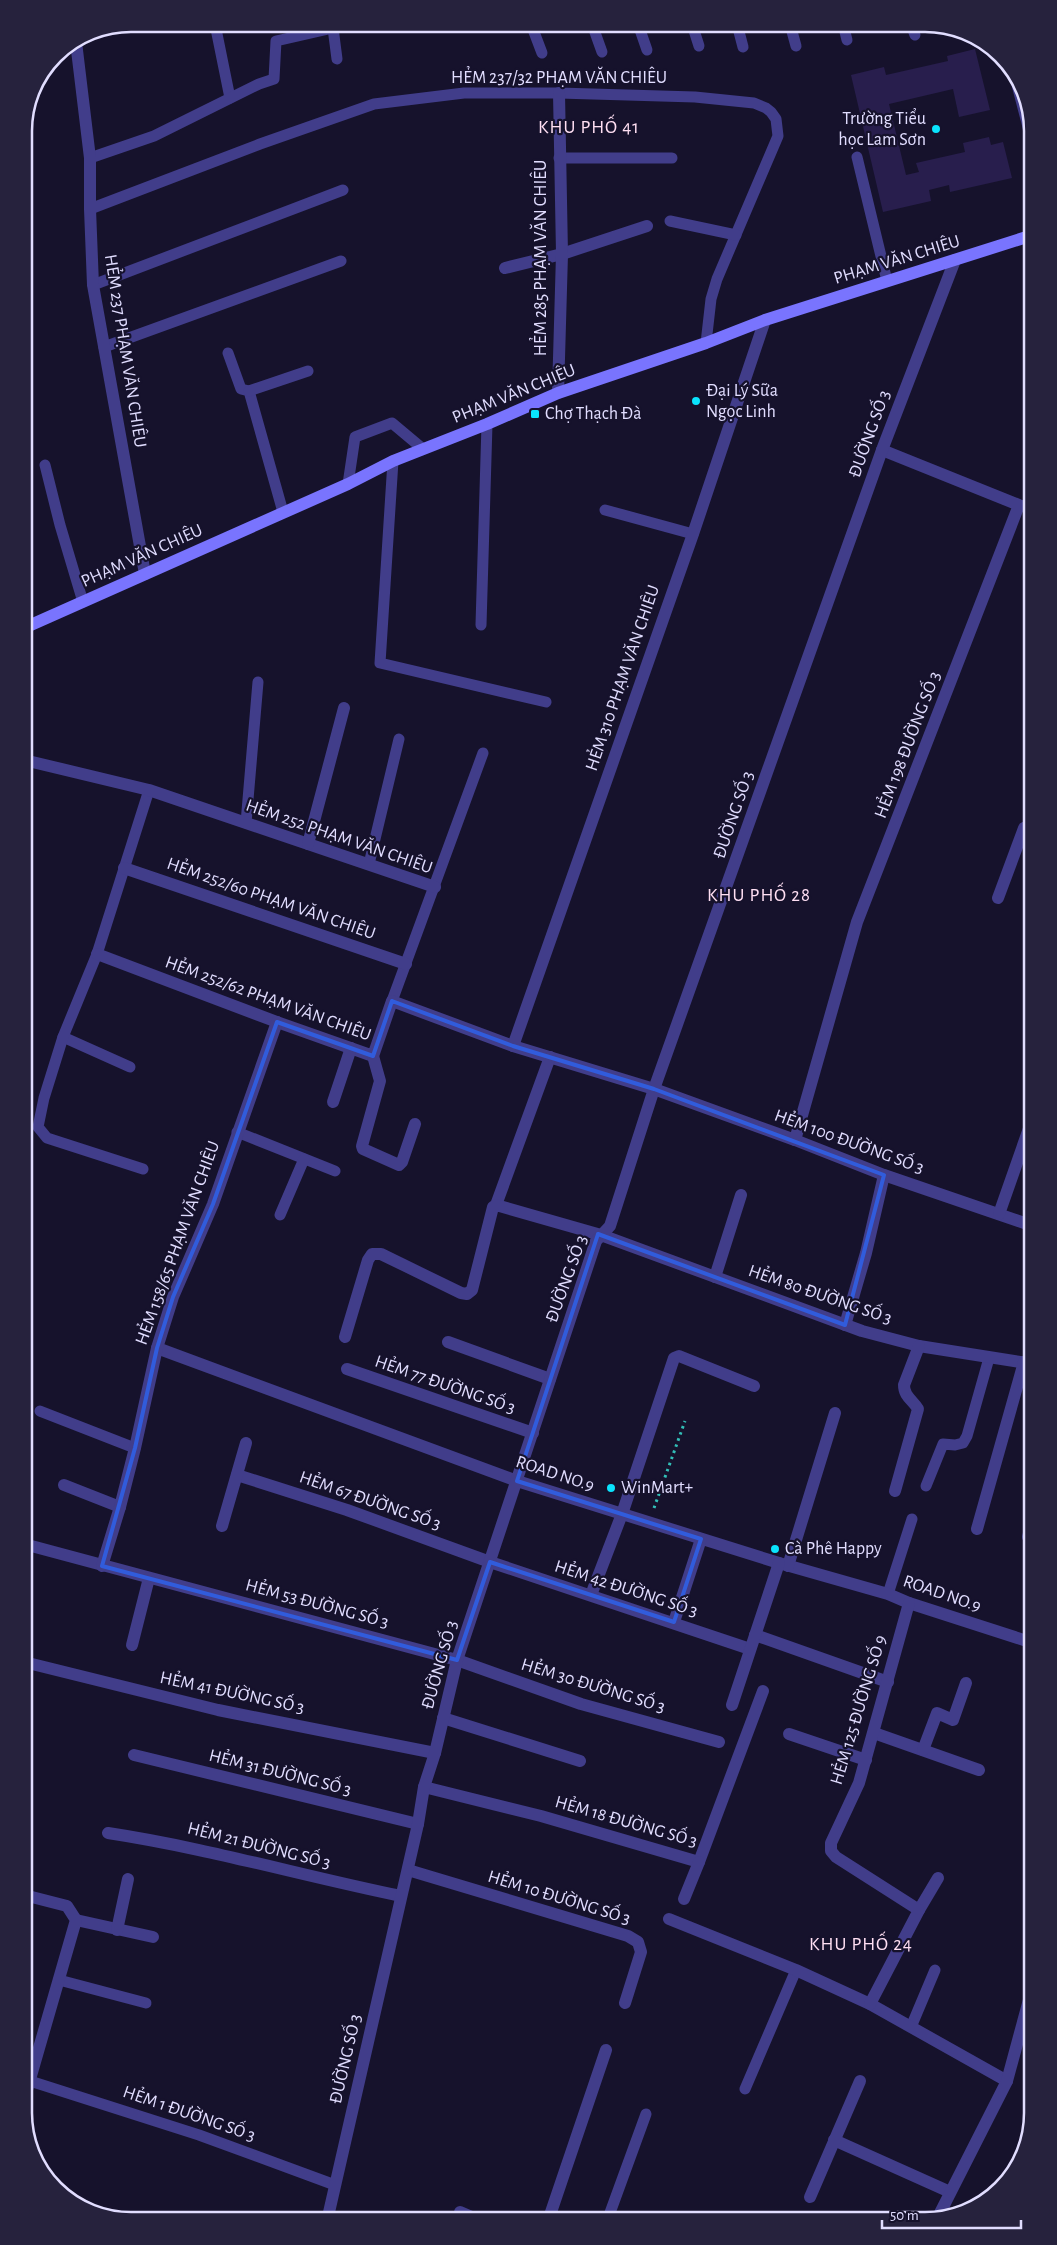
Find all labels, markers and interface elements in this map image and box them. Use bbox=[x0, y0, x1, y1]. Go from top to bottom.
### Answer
street label: HẺM 237/32 PHẠM VĂN CHIÊU bbox=[451, 66, 667, 87]
place label: Trường Tiểu học Lam Sơn bbox=[838, 108, 926, 149]
district label: KHU PHỐ 41 bbox=[538, 114, 640, 137]
marker: Trường Tiểu học Lam Sơn bbox=[930, 123, 942, 135]
street label: HẺM 285 PHẠM VĂN CHIÊU bbox=[529, 160, 550, 356]
street label: PHẠM VĂN CHIÊU bbox=[831, 229, 962, 288]
street label: HẺM 237 PHẠM VĂN CHIÊU bbox=[101, 253, 152, 449]
street label: PHẠM VĂN CHIÊU bbox=[449, 358, 578, 427]
place label: Đại Lý Sữa Ngọc Linh bbox=[706, 382, 778, 421]
street label: ĐƯỜNG SỐ 3 bbox=[841, 386, 894, 480]
marker: Đại Lý Sữa Ngọc Linh bbox=[690, 395, 702, 407]
place label: Chợ Thạch Đà bbox=[545, 405, 641, 423]
marker: Chợ Thạch Đà bbox=[529, 408, 541, 420]
street label: PHẠM VĂN CHIÊU bbox=[77, 518, 206, 591]
street label: HẺM 310 PHẠM VĂN CHIÊU bbox=[580, 582, 663, 773]
street label: HẺM 198 ĐƯỜNG SỐ 3 bbox=[867, 667, 944, 821]
street label: ĐƯỜNG SỐ 3 bbox=[706, 767, 757, 861]
street label: HẺM 252 PHẠM VĂN CHIÊU bbox=[243, 794, 436, 877]
street label: HẺM 252/60 PHẠM VĂN CHIÊU bbox=[164, 852, 379, 943]
district label: KHU PHỐ 28 bbox=[707, 882, 811, 905]
street label: HẺM 252/62 PHẠM VĂN CHIÊU bbox=[163, 950, 375, 1045]
street label: HẺM 100 ĐƯỜNG SỐ 3 bbox=[772, 1102, 928, 1177]
street label: HẺM 158/65 PHẠM VĂN CHIÊU bbox=[130, 1138, 223, 1347]
street label: ĐƯỜNG SỐ 3 bbox=[538, 1231, 591, 1325]
street label: HẺM 80 ĐƯỜNG SỐ 3 bbox=[746, 1257, 896, 1328]
street label: HẺM 77 ĐƯỜNG SỐ 3 bbox=[372, 1348, 519, 1418]
street label: ROAD NO.9 bbox=[514, 1453, 596, 1495]
street label: HẺM 67 ĐƯỜNG SỐ 3 bbox=[297, 1464, 445, 1534]
place label: WinMart+ bbox=[621, 1479, 693, 1497]
marker: WinMart+ bbox=[605, 1482, 617, 1494]
place label: Cà Phê Happy bbox=[785, 1540, 882, 1558]
marker: Cà Phê Happy bbox=[769, 1543, 781, 1555]
street label: HẺM 42 ĐƯỜNG SỐ 3 bbox=[552, 1553, 701, 1621]
street label: HẺM 53 ĐƯỜNG SỐ 3 bbox=[243, 1571, 392, 1632]
street label: ROAD NO.9 bbox=[901, 1572, 983, 1616]
street label: ĐƯỜNG SỐ 3 bbox=[414, 1617, 461, 1711]
street label: HẺM 125 ĐƯỜNG SỐ 9 bbox=[823, 1632, 890, 1787]
street label: HẺM 30 ĐƯỜNG SỐ 3 bbox=[519, 1651, 669, 1716]
street label: HẺM 41 ĐƯỜNG SỐ 3 bbox=[158, 1664, 307, 1717]
street label: HẺM 31 ĐƯỜNG SỐ 3 bbox=[207, 1742, 354, 1799]
street label: HẺM 18 ĐƯỜNG SỐ 3 bbox=[553, 1788, 701, 1851]
street label: HẺM 21 ĐƯỜNG SỐ 3 bbox=[186, 1815, 334, 1872]
street label: HẺM 10 ĐƯỜNG SỐ 3 bbox=[486, 1863, 634, 1928]
district label: KHU PHỐ 24 bbox=[809, 1931, 913, 1954]
street label: ĐƯỜNG SỐ 3 bbox=[322, 2011, 365, 2106]
street label: HẺM 1 ĐƯỜNG SỐ 3 bbox=[121, 2078, 259, 2145]
scale bar bbox=[882, 2198, 1021, 2230]
text: 50 m bbox=[890, 2208, 919, 2223]

